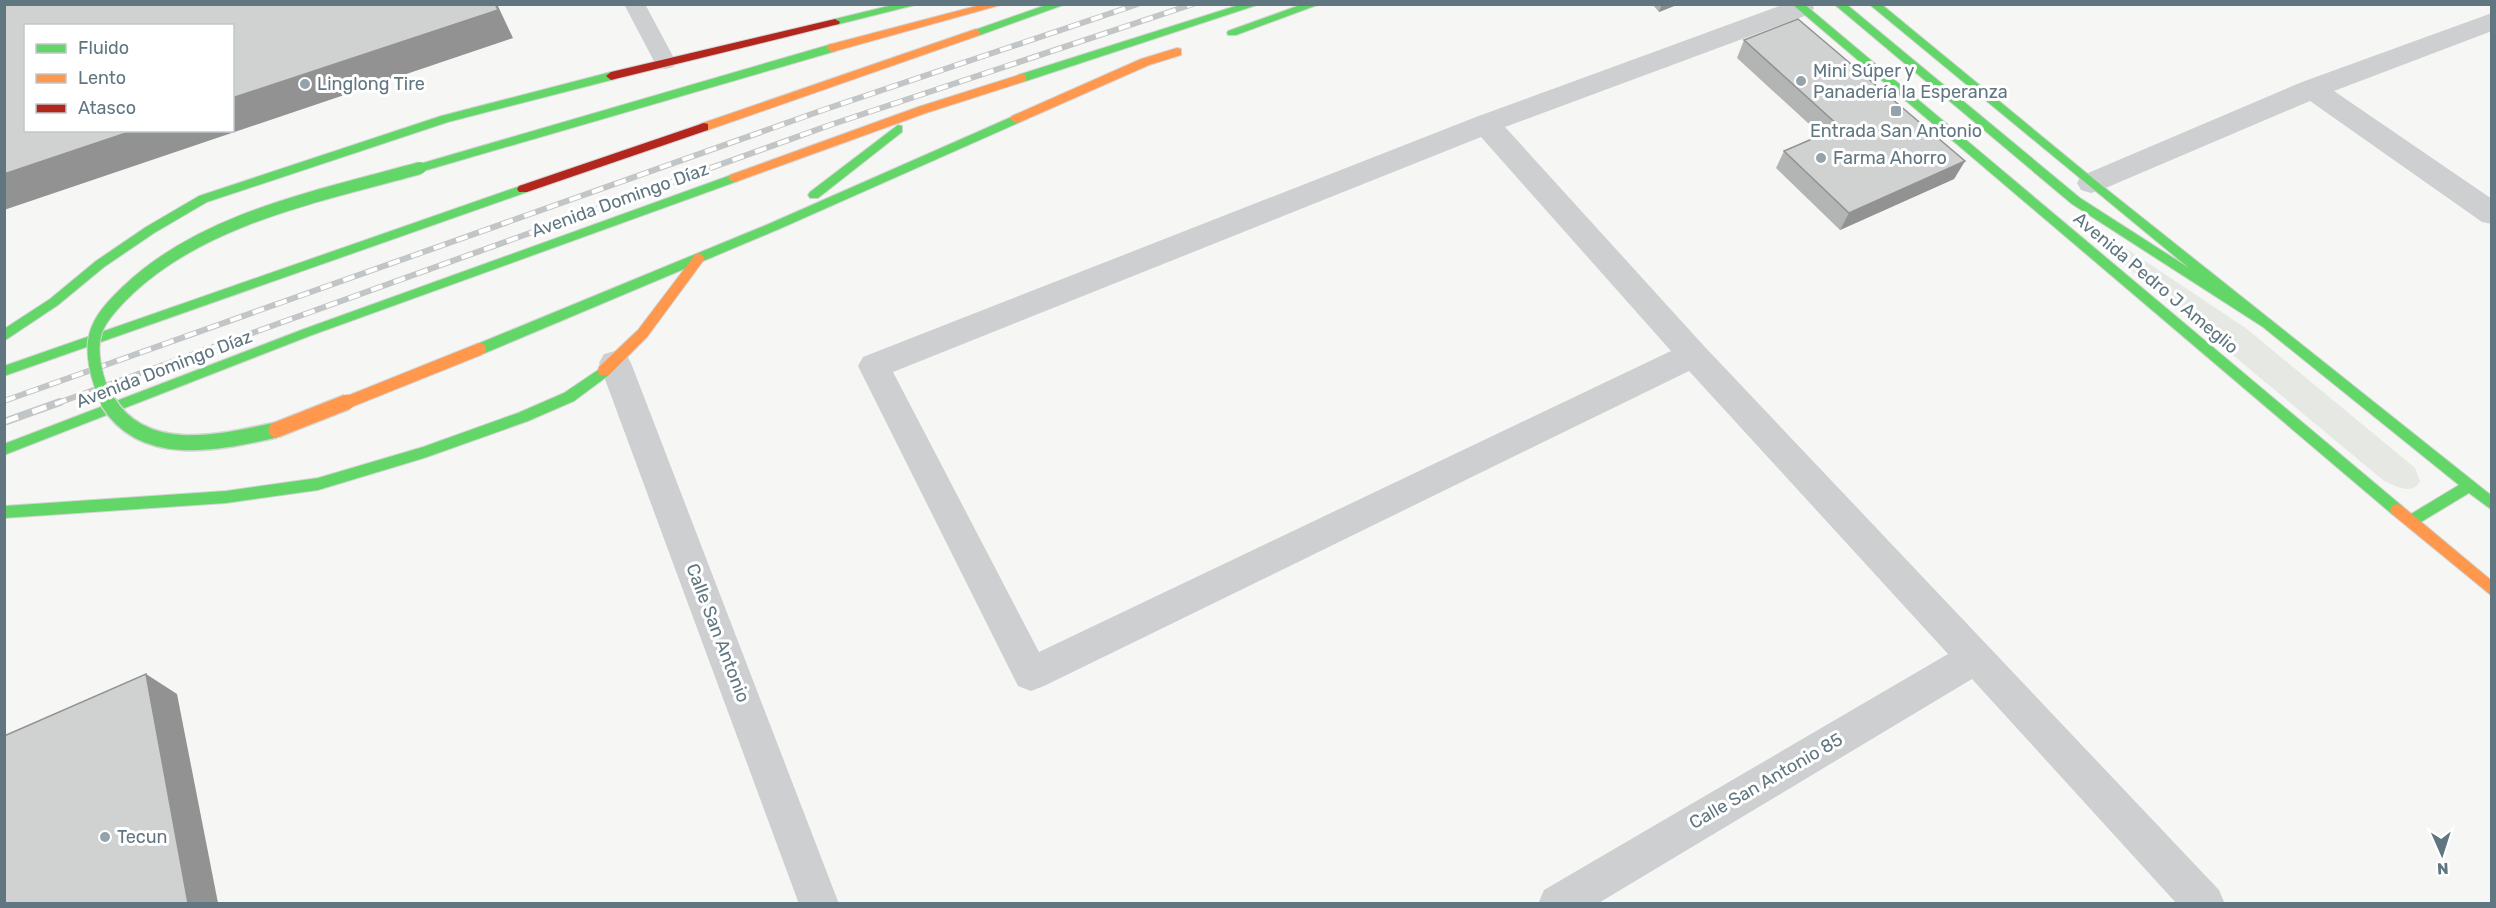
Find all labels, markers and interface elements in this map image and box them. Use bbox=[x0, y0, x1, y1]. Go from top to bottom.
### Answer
legend bbox=[24, 24, 234, 132]
text: Fluido bbox=[78, 37, 129, 59]
place label: Mini Súper y Panadería la Esperanza bbox=[1813, 60, 2008, 103]
text: Lento bbox=[78, 67, 126, 89]
place label: Linglong Tire bbox=[317, 73, 425, 95]
marker: Mini Súper y Panadería la Esperanza bbox=[1794, 74, 1808, 88]
marker: Linglong Tire bbox=[298, 77, 312, 91]
text: Atasco bbox=[78, 97, 136, 119]
marker: Entrada San Antonio bbox=[1889, 104, 1903, 118]
place label: Entrada San Antonio bbox=[1810, 120, 1982, 142]
place label: Farma Ahorro bbox=[1833, 147, 1947, 169]
marker: Farma Ahorro bbox=[1814, 151, 1828, 165]
street label: Avenida Domingo Díaz bbox=[528, 158, 712, 242]
street label: Avenida Pedro J Ameglio bbox=[2069, 208, 2243, 358]
street label: Avenida Domingo Díaz bbox=[73, 325, 255, 413]
street label: Calle San Antonio bbox=[681, 560, 755, 706]
street label: Calle San Antonio 85 bbox=[1685, 728, 1847, 834]
north arrow bbox=[2412, 824, 2472, 884]
place label: Tecun bbox=[117, 826, 167, 848]
marker: Tecun bbox=[98, 830, 112, 844]
text: N bbox=[2437, 859, 2449, 878]

